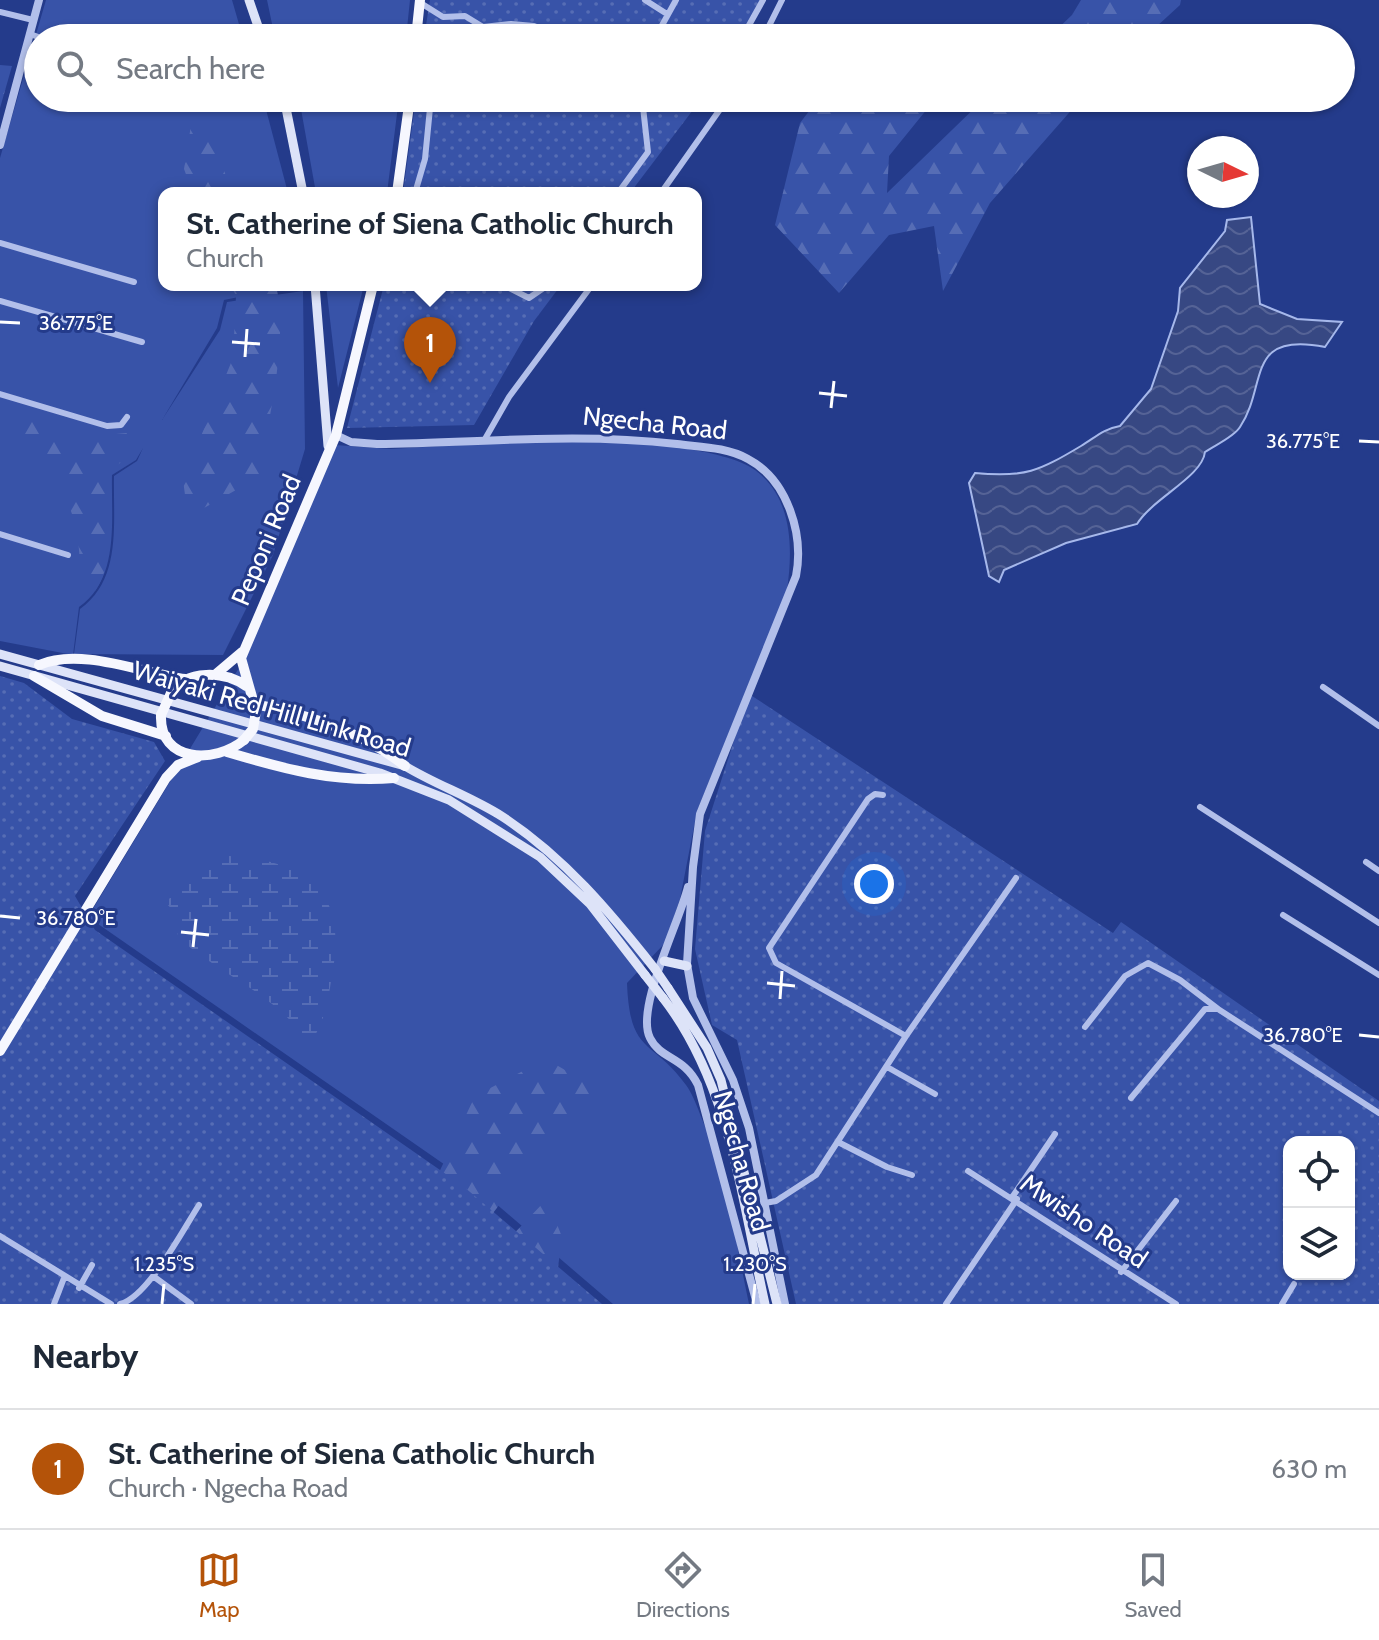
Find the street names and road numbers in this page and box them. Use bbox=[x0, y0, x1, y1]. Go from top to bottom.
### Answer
street label: Ngecha Road bbox=[581, 400, 729, 446]
street label: Peponi Road bbox=[224, 470, 308, 610]
street label: Waiyaki Red Hill Link Road bbox=[129, 654, 415, 764]
street label: Ngecha Road bbox=[707, 1087, 777, 1235]
street label: Mwisho Road bbox=[1014, 1167, 1154, 1275]

